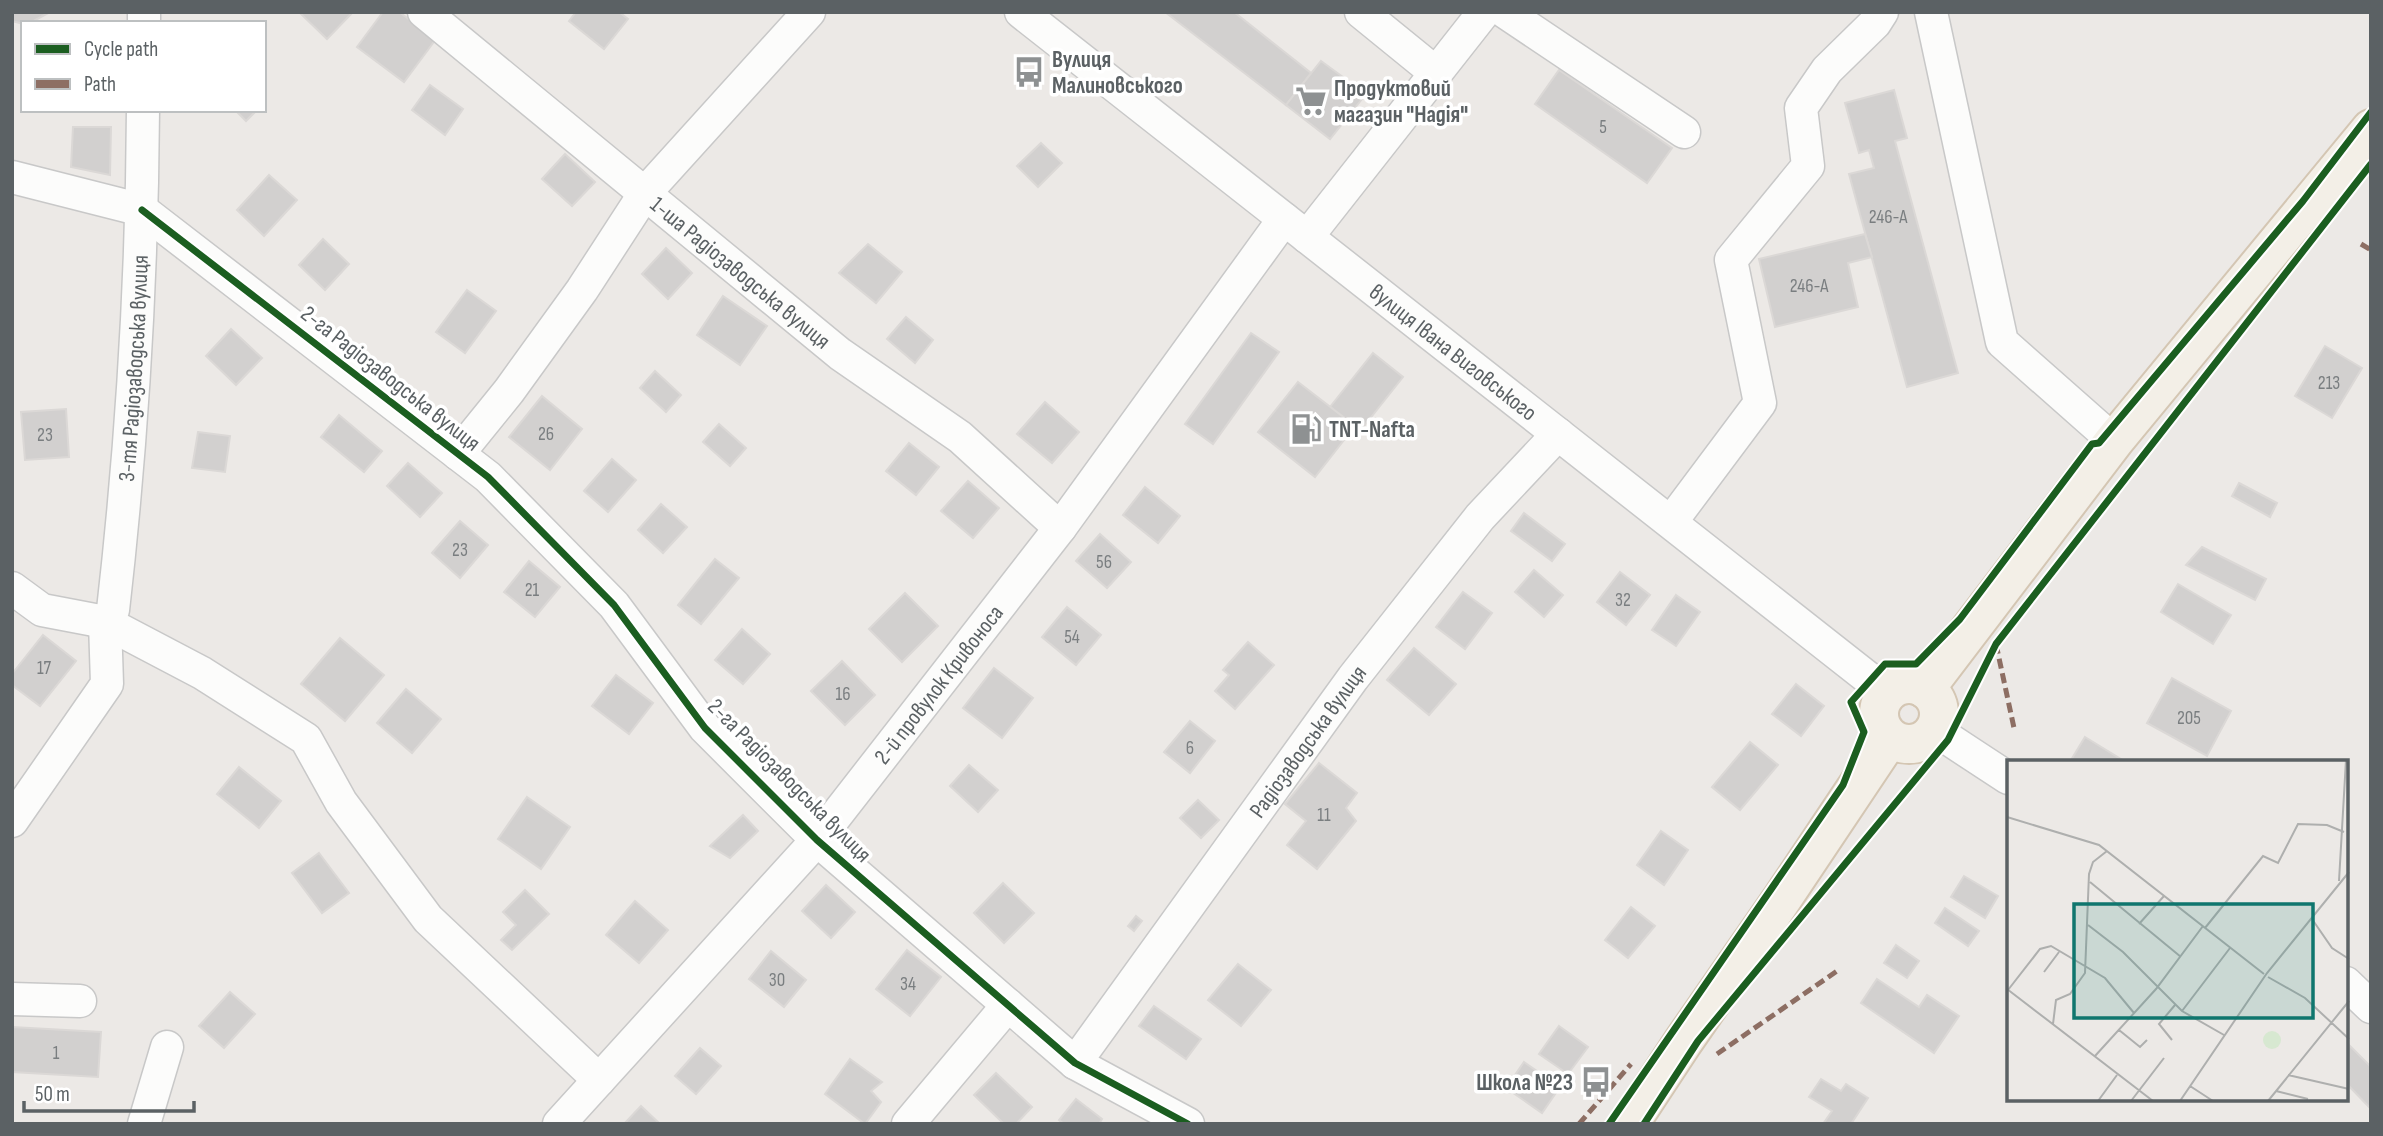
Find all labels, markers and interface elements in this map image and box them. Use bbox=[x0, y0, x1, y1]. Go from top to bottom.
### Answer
legend bbox=[21, 21, 266, 112]
text: Cycle path bbox=[84, 37, 158, 62]
place label: Вулиця Малиновського bbox=[1052, 46, 1183, 100]
bus stop icon: Вулиця Малиновського bbox=[1012, 55, 1046, 89]
text: Path bbox=[84, 72, 116, 97]
place label: Продуктовий магазин "Надія" bbox=[1334, 75, 1468, 129]
supermarket icon: Продуктовий магазин "Надія" bbox=[1294, 84, 1328, 118]
house number: 5 bbox=[1599, 116, 1607, 139]
street label: 1-ша Радіозаводська вулиця bbox=[644, 191, 836, 355]
house number: 246-А bbox=[1869, 206, 1908, 229]
street label: 3-тя Радіозаводська вулиця bbox=[113, 254, 155, 483]
house number: 246-А bbox=[1790, 275, 1829, 298]
street label: вулиця Івана Виговського bbox=[1363, 278, 1542, 427]
street label: 2-га Радіозаводська вулиця bbox=[295, 300, 486, 458]
house number: 213 bbox=[2318, 372, 2340, 395]
fuel station icon: TNT-Nafta bbox=[1289, 412, 1323, 446]
place label: TNT-Nafta bbox=[1329, 416, 1415, 444]
house number: 26 bbox=[538, 423, 554, 446]
house number: 23 bbox=[37, 424, 53, 447]
house number: 23 bbox=[452, 539, 468, 562]
house number: 56 bbox=[1096, 551, 1112, 574]
house number: 21 bbox=[525, 579, 540, 602]
house number: 32 bbox=[1615, 589, 1631, 612]
street label: 2-й провулок Кривоноса bbox=[868, 600, 1010, 770]
house number: 54 bbox=[1064, 626, 1080, 649]
house number: 17 bbox=[37, 657, 52, 680]
street label: Радіозаводська вулиця bbox=[1244, 660, 1373, 823]
house number: 16 bbox=[836, 683, 850, 706]
street label: 2-га Радіозаводська вулиця bbox=[702, 693, 877, 868]
house number: 205 bbox=[2177, 707, 2201, 730]
house number: 6 bbox=[1186, 737, 1194, 760]
inset map bbox=[2007, 760, 2348, 1101]
house number: 11 bbox=[1317, 804, 1331, 827]
house number: 30 bbox=[769, 969, 785, 992]
house number: 34 bbox=[900, 973, 916, 996]
house number: 1 bbox=[53, 1042, 60, 1065]
bus stop icon: Школа №23 bbox=[1579, 1065, 1613, 1099]
place label: Школа №23 bbox=[1476, 1069, 1573, 1097]
scale bar bbox=[24, 1070, 194, 1114]
text: 50 m bbox=[35, 1082, 70, 1107]

